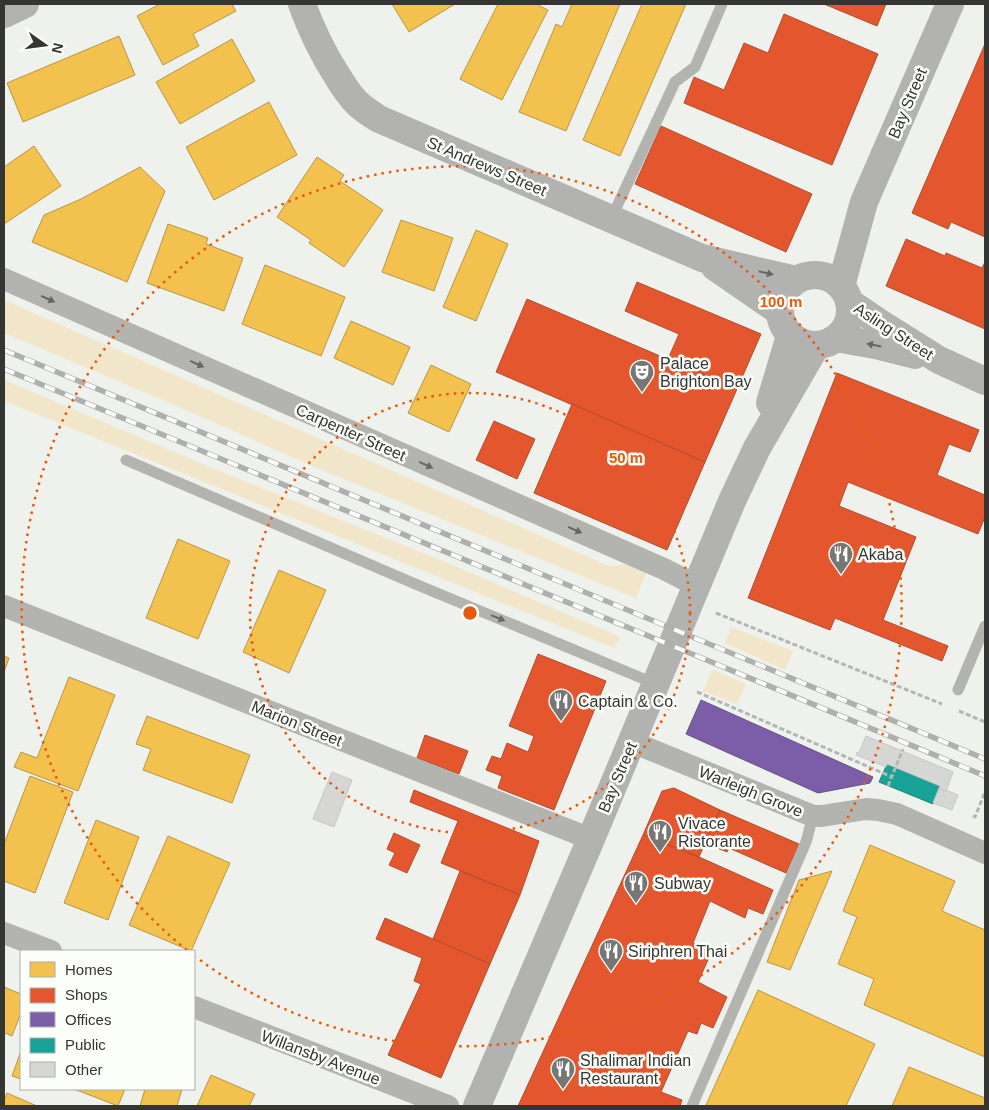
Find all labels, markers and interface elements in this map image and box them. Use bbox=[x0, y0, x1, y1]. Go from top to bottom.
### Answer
north arrow bbox=[20, 20, 70, 70]
text: N bbox=[49, 41, 67, 55]
street label: Bay Street bbox=[885, 65, 930, 141]
street label: St Andrews Street bbox=[425, 134, 550, 200]
one-way arrow bbox=[758, 269, 773, 277]
text: 100 m bbox=[760, 293, 802, 310]
one-way arrow bbox=[41, 296, 55, 304]
street label: Asling Street bbox=[851, 300, 937, 364]
one-way arrow bbox=[867, 341, 882, 349]
place label: Palace Brighton Bay bbox=[660, 355, 752, 390]
theatre icon: Palace Brighton Bay bbox=[629, 359, 655, 393]
one-way arrow bbox=[190, 361, 204, 369]
street label: Carpenter Street bbox=[293, 401, 409, 465]
text: 50 m bbox=[609, 449, 643, 466]
one-way arrow bbox=[419, 461, 433, 469]
one-way arrow bbox=[568, 526, 582, 534]
restaurant icon: Akaba bbox=[828, 541, 854, 575]
place label: Akaba bbox=[858, 546, 903, 563]
centre of rings bbox=[461, 604, 479, 622]
one-way arrow bbox=[490, 615, 505, 623]
restaurant icon: Captain & Co. bbox=[548, 688, 574, 722]
place label: Captain & Co. bbox=[578, 693, 678, 710]
street label: Marion Street bbox=[249, 698, 345, 750]
street label: Bay Street bbox=[595, 739, 640, 815]
street label: Warleigh Grove bbox=[696, 763, 805, 820]
place label: Vivace Ristorante bbox=[678, 815, 751, 850]
restaurant icon: Vivace Ristorante bbox=[647, 819, 673, 853]
restaurant icon: Subway bbox=[623, 870, 649, 904]
place label: Subway bbox=[654, 875, 711, 892]
restaurant icon: Siriphren Thai bbox=[598, 938, 624, 972]
place label: Siriphren Thai bbox=[628, 943, 727, 960]
legend bbox=[20, 950, 195, 1090]
text: Homes bbox=[65, 961, 113, 978]
text: Shops bbox=[65, 986, 108, 1003]
text: Offices bbox=[65, 1011, 111, 1028]
street label: Willansby Avenue bbox=[259, 1027, 383, 1088]
text: Public bbox=[65, 1036, 106, 1053]
place label: Shalimar Indian Restaurant bbox=[580, 1052, 691, 1087]
restaurant icon: Shalimar Indian Restaurant bbox=[550, 1056, 576, 1090]
text: Other bbox=[65, 1061, 103, 1078]

